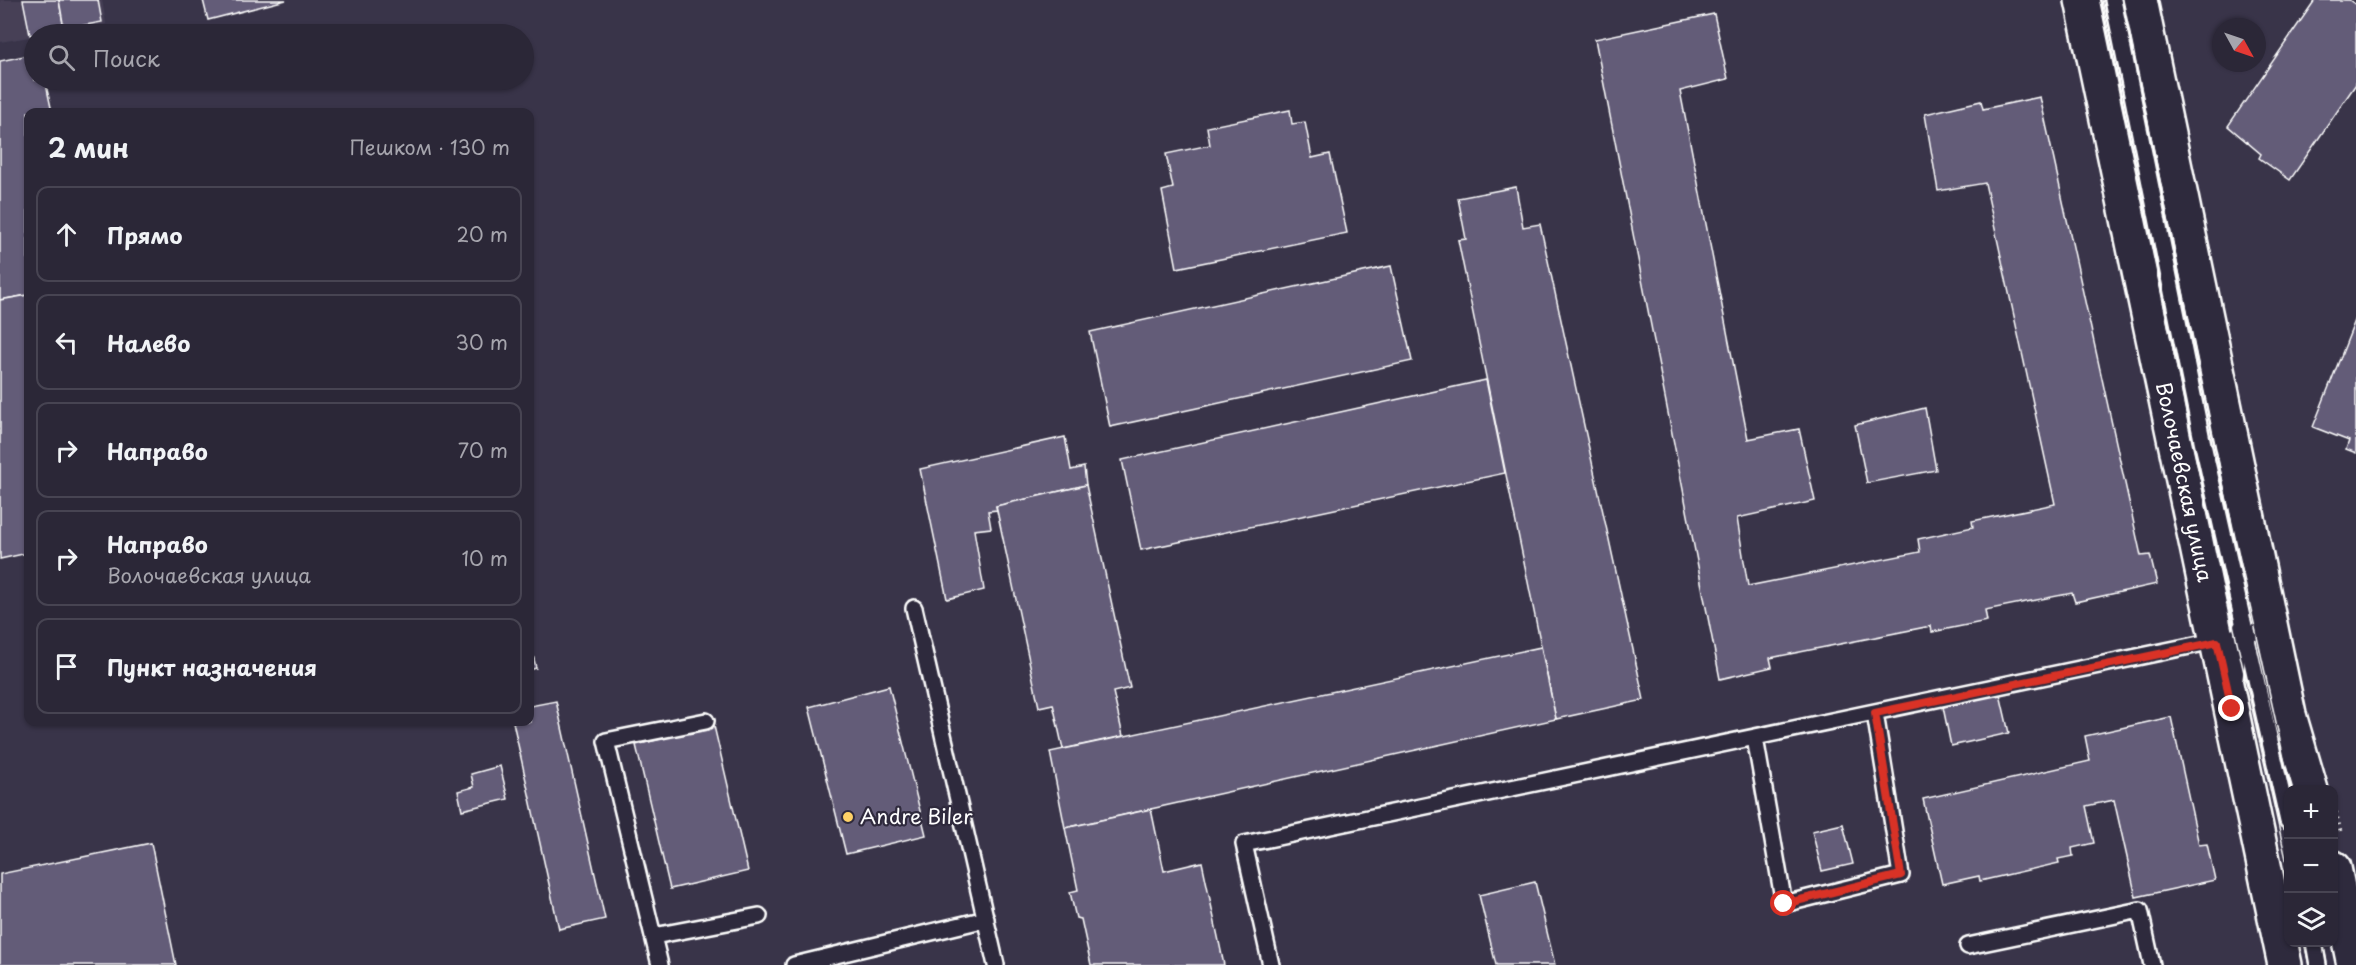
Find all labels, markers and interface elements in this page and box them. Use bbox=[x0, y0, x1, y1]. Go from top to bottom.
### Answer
north arrow bbox=[2212, 18, 2266, 72]
search box bbox=[24, 24, 534, 90]
icon: search bbox=[45, 41, 78, 74]
text: Поиск bbox=[93, 41, 160, 74]
text: 2 мин bbox=[48, 128, 129, 167]
text: Пешком · 130 m bbox=[349, 132, 510, 162]
icon: ahead bbox=[50, 218, 83, 251]
text: Прямо bbox=[107, 218, 182, 251]
text: 20 m bbox=[456, 219, 508, 249]
icon: left bbox=[50, 326, 83, 359]
text: Налево bbox=[107, 326, 190, 359]
text: 30 m bbox=[455, 327, 508, 357]
street label: Волочаевская улица bbox=[2149, 379, 2221, 585]
icon: right bbox=[50, 434, 83, 467]
text: Направо bbox=[107, 434, 208, 467]
text: 70 m bbox=[458, 435, 508, 465]
text: Направо bbox=[107, 527, 208, 560]
icon: right bbox=[50, 542, 83, 575]
text: 10 m bbox=[461, 543, 508, 573]
text: Волочаевская улица bbox=[107, 560, 311, 590]
icon: arrive bbox=[50, 650, 83, 683]
text: Пункт назначения bbox=[107, 650, 317, 683]
route end bbox=[2218, 695, 2244, 721]
map controls bbox=[2284, 785, 2338, 947]
button: + bbox=[2284, 785, 2338, 839]
place label: Andre Biler bbox=[860, 801, 973, 831]
marker: Andre Biler bbox=[841, 810, 855, 824]
button: − bbox=[2284, 839, 2338, 893]
route start bbox=[1770, 890, 1796, 916]
button: layers bbox=[2284, 893, 2338, 947]

